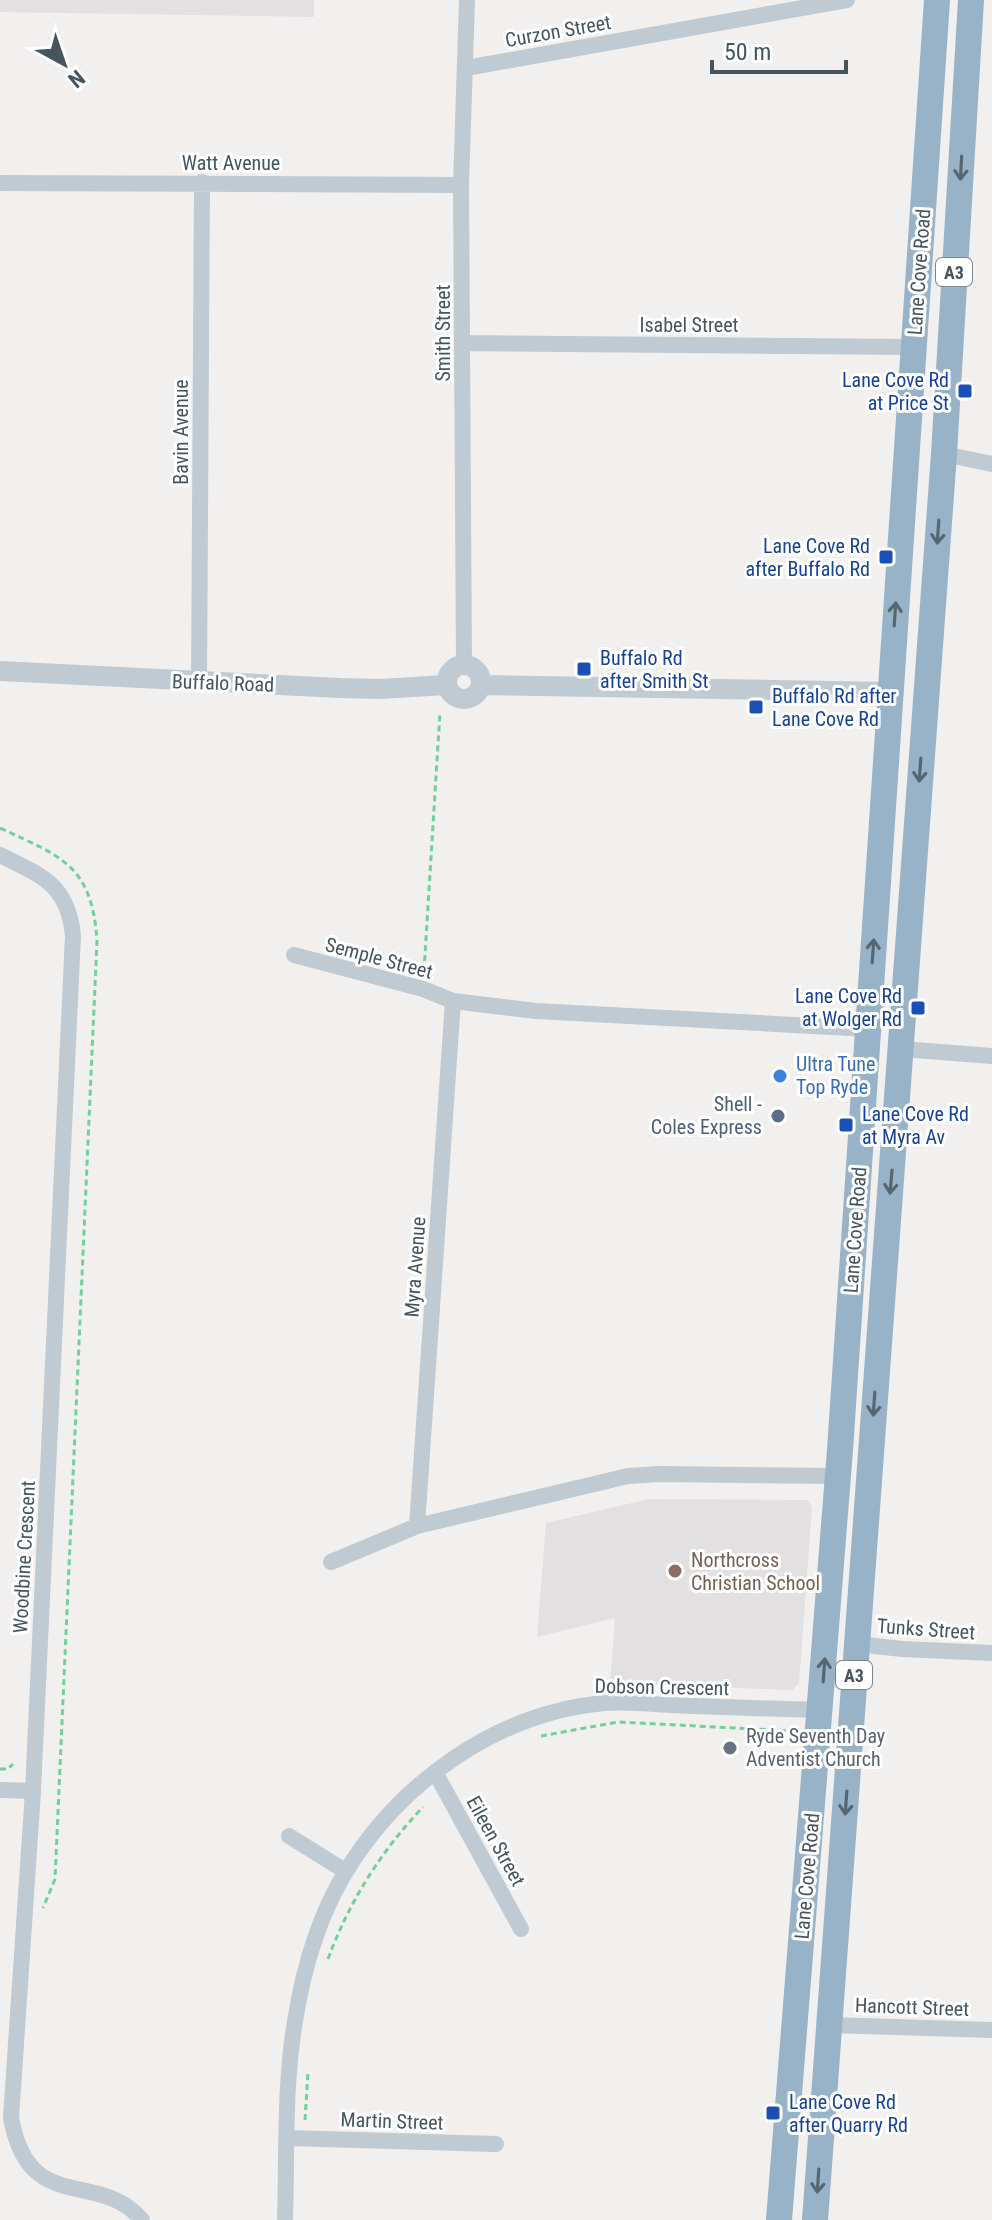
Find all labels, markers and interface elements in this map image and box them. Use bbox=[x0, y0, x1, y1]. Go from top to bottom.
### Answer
street label: Curzon Street bbox=[503, 10, 613, 52]
north arrow bbox=[24, 24, 104, 104]
scale bar bbox=[712, 24, 846, 74]
text: 50 m bbox=[724, 38, 771, 66]
text: N bbox=[63, 65, 90, 93]
street label: Watt Avenue bbox=[182, 151, 280, 175]
one-way arrow bbox=[953, 154, 968, 181]
street label: Lane Cove Road bbox=[903, 208, 935, 336]
road number: A3 bbox=[936, 258, 972, 286]
street label: Smith Street bbox=[431, 284, 455, 382]
street label: Isabel Street bbox=[640, 313, 739, 337]
place label: Lane Cove Rd at Price St bbox=[842, 368, 949, 415]
street label: Bavin Avenue bbox=[169, 379, 193, 485]
marker: Lane Cove Rd at Price St bbox=[956, 382, 974, 400]
one-way arrow bbox=[930, 518, 945, 545]
place label: Lane Cove Rd after Buffalo Rd bbox=[746, 534, 870, 581]
marker: Lane Cove Rd after Buffalo Rd bbox=[877, 548, 895, 566]
one-way arrow bbox=[888, 601, 903, 628]
place label: Buffalo Rd after Smith St bbox=[600, 646, 708, 693]
marker: Buffalo Rd after Smith St bbox=[575, 660, 593, 678]
street label: Buffalo Road bbox=[172, 669, 274, 697]
place label: Buffalo Rd after Lane Cove Rd bbox=[772, 684, 896, 731]
marker: Buffalo Rd after Lane Cove Rd bbox=[747, 698, 765, 716]
one-way arrow bbox=[912, 756, 927, 783]
street label: Semple Street bbox=[323, 932, 435, 984]
one-way arrow bbox=[866, 938, 881, 965]
place label: Lane Cove Rd at Wolger Rd bbox=[795, 984, 902, 1031]
marker: Lane Cove Rd at Wolger Rd bbox=[909, 999, 927, 1017]
place label: Ultra Tune Top Ryde bbox=[796, 1052, 875, 1099]
marker: Ultra Tune Top Ryde bbox=[771, 1067, 789, 1085]
place label: Shell - Coles Express bbox=[651, 1092, 762, 1139]
place label: Lane Cove Rd at Myra Av bbox=[862, 1102, 969, 1149]
marker: Shell - Coles Express bbox=[769, 1107, 787, 1125]
marker: Lane Cove Rd at Myra Av bbox=[837, 1116, 855, 1134]
street label: Lane Cove Road bbox=[839, 1166, 871, 1294]
one-way arrow bbox=[883, 1168, 898, 1195]
street label: Myra Avenue bbox=[400, 1216, 430, 1318]
one-way arrow bbox=[866, 1390, 881, 1417]
street label: Woodbine Crescent bbox=[8, 1480, 40, 1634]
place label: Northcross Christian School bbox=[691, 1548, 820, 1595]
marker: Northcross Christian School bbox=[666, 1562, 684, 1580]
street label: Tunks Street bbox=[876, 1614, 976, 1644]
one-way arrow bbox=[817, 1657, 832, 1684]
road number: A3 bbox=[836, 1661, 872, 1689]
street label: Dobson Crescent bbox=[594, 1674, 730, 1700]
place label: Ryde Seventh Day Adventist Church bbox=[746, 1724, 885, 1771]
marker: Ryde Seventh Day Adventist Church bbox=[721, 1739, 739, 1757]
one-way arrow bbox=[838, 1789, 853, 1816]
street label: Eileen Street bbox=[462, 1792, 531, 1890]
street label: Lane Cove Road bbox=[790, 1812, 824, 1940]
street label: Hancott Street bbox=[854, 1993, 970, 2021]
place label: Lane Cove Rd after Quarry Rd bbox=[789, 2090, 908, 2137]
marker: Lane Cove Rd after Quarry Rd bbox=[764, 2104, 782, 2122]
street label: Martin Street bbox=[340, 2107, 444, 2135]
one-way arrow bbox=[810, 2167, 825, 2194]

